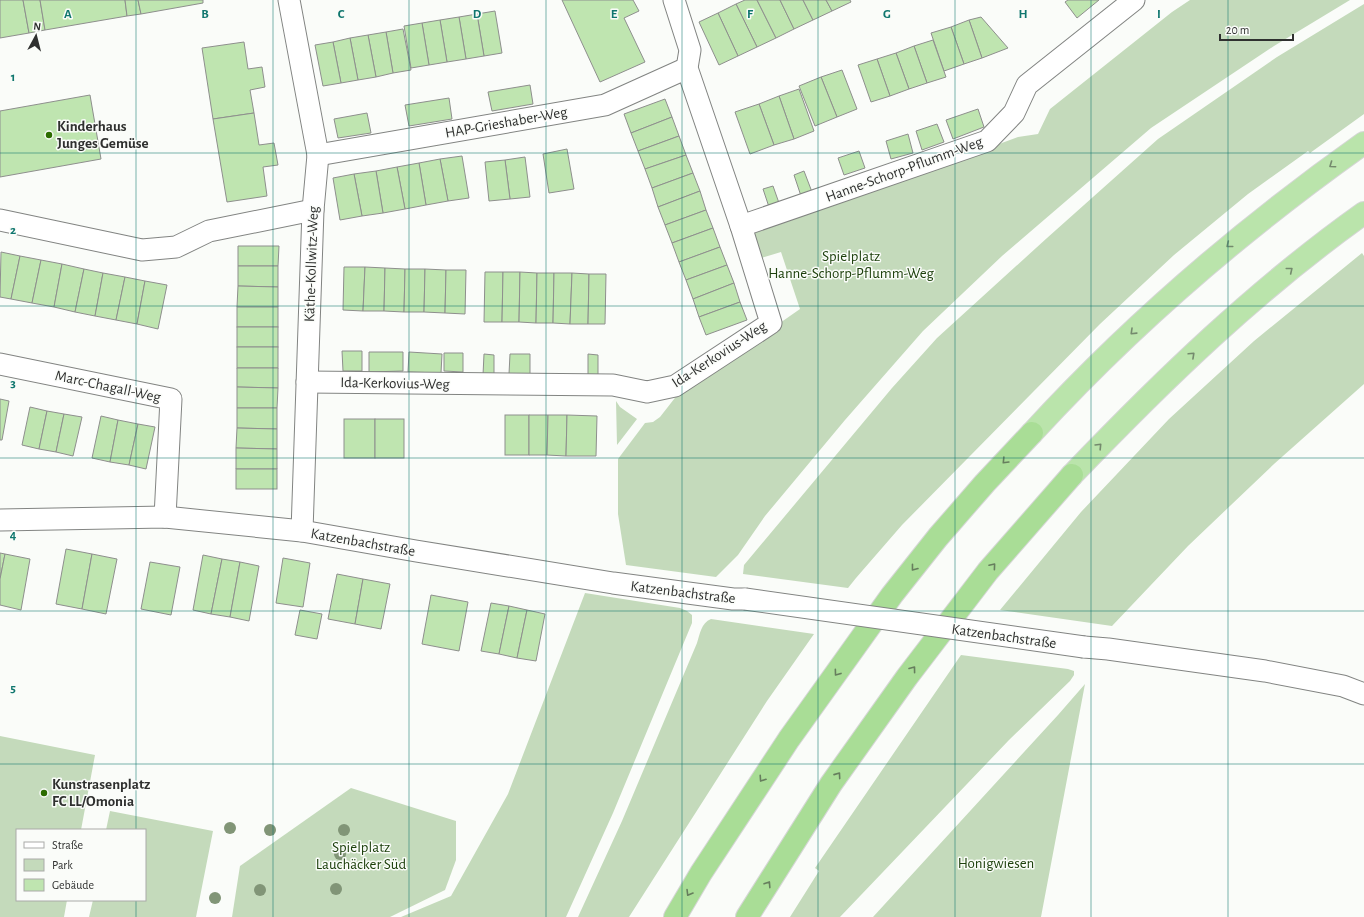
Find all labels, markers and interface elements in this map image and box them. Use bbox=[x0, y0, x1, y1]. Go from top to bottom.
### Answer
text: A bbox=[64, 8, 72, 21]
text: B bbox=[201, 8, 209, 21]
text: C bbox=[338, 8, 345, 21]
text: D bbox=[473, 8, 482, 21]
text: E bbox=[611, 8, 618, 21]
text: F bbox=[747, 8, 754, 21]
text: G bbox=[883, 8, 891, 21]
text: H bbox=[1018, 8, 1028, 21]
text: I bbox=[1157, 8, 1161, 21]
north arrow bbox=[16, 16, 56, 56]
scale bar bbox=[1220, 16, 1293, 42]
text: N bbox=[33, 21, 42, 32]
text: 20 m bbox=[1226, 24, 1249, 36]
text: 1 bbox=[11, 71, 15, 84]
street label: HAP-Grieshaber-Weg bbox=[444, 104, 569, 141]
place label: Kinderhaus Junges Gemüse bbox=[57, 119, 149, 151]
marker: Kinderhaus Junges Gemüse bbox=[44, 130, 54, 140]
street label: Hanne-Schorp-Pflumm-Weg bbox=[824, 134, 985, 205]
one-way arrow bbox=[1329, 160, 1336, 168]
street label: Käthe-Kollwitz-Weg bbox=[302, 205, 321, 322]
text: 2 bbox=[10, 224, 16, 237]
one-way arrow bbox=[1227, 240, 1234, 247]
park label: Spielplatz Hanne-Schorp-Pflumm-Weg bbox=[768, 249, 935, 281]
one-way arrow bbox=[1285, 268, 1293, 275]
street label: Ida-Kerkovius-Weg bbox=[669, 318, 770, 390]
one-way arrow bbox=[1130, 327, 1138, 335]
one-way arrow bbox=[1187, 353, 1195, 360]
street label: Marc-Chagall-Weg bbox=[54, 368, 163, 405]
street label: Ida-Kerkovius-Weg bbox=[340, 375, 450, 392]
text: 3 bbox=[10, 377, 16, 390]
one-way arrow bbox=[1094, 443, 1102, 451]
one-way arrow bbox=[1003, 456, 1010, 464]
street label: Katzenbachstraße bbox=[310, 526, 416, 559]
text: 4 bbox=[10, 529, 17, 542]
one-way arrow bbox=[911, 563, 918, 571]
one-way arrow bbox=[988, 563, 995, 571]
street label: Katzenbachstraße bbox=[630, 579, 736, 606]
street label: Katzenbachstraße bbox=[951, 622, 1057, 651]
one-way arrow bbox=[908, 666, 915, 673]
one-way arrow bbox=[834, 669, 842, 676]
text: 5 bbox=[10, 682, 16, 695]
one-way arrow bbox=[833, 772, 841, 779]
one-way arrow bbox=[760, 775, 767, 782]
place label: Kunstrasenplatz FC LL/Omonia bbox=[52, 777, 150, 809]
marker: Kunstrasenplatz FC LL/Omonia bbox=[39, 788, 49, 798]
legend bbox=[16, 829, 146, 901]
text: Straße bbox=[52, 839, 83, 851]
park label: Spielplatz Lauchäcker Süd bbox=[316, 840, 406, 872]
park label: Honigwiesen bbox=[958, 856, 1034, 871]
text: Park bbox=[52, 859, 73, 871]
text: Gebäude bbox=[52, 879, 94, 891]
one-way arrow bbox=[763, 881, 770, 888]
one-way arrow bbox=[687, 889, 694, 896]

